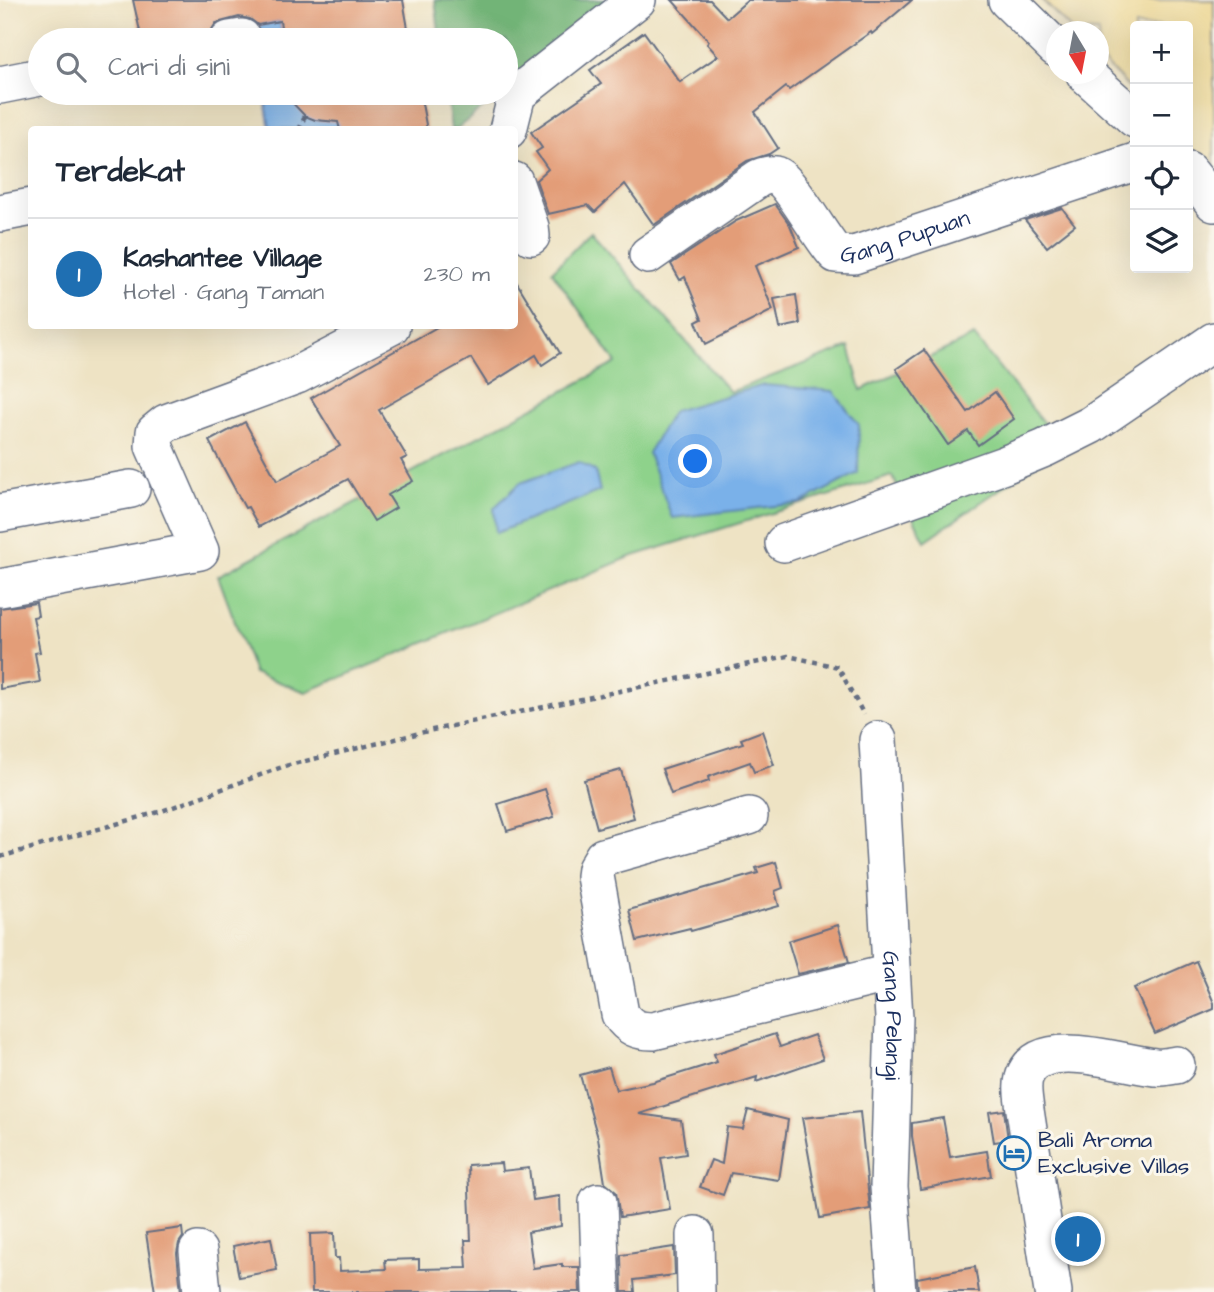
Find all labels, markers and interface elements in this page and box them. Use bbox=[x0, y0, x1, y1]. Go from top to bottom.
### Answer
north arrow bbox=[1046, 21, 1109, 84]
map controls bbox=[1130, 21, 1193, 273]
button: + bbox=[1130, 21, 1193, 84]
search box bbox=[28, 28, 518, 105]
icon: search bbox=[52, 48, 90, 86]
text: Cari di sini bbox=[108, 49, 230, 85]
button: − bbox=[1130, 84, 1193, 147]
button: locate bbox=[1130, 147, 1193, 210]
text: Terdekat bbox=[56, 151, 185, 193]
street label: Gang Pupuan bbox=[840, 202, 974, 271]
button: layers bbox=[1130, 210, 1193, 273]
text: Kashantee Village bbox=[123, 240, 322, 276]
text: 1 bbox=[78, 258, 80, 290]
text: 230 m bbox=[424, 258, 490, 290]
text: Hotel · Gang Taman bbox=[123, 276, 324, 308]
your location bbox=[678, 444, 712, 478]
street label: Gang Pelangi bbox=[874, 950, 910, 1081]
place label: Bali Aroma Exclusive Villas bbox=[1038, 1124, 1189, 1182]
hotel icon: Bali Aroma Exclusive Villas bbox=[995, 1134, 1033, 1172]
pin: 1 bbox=[1055, 1213, 1101, 1265]

